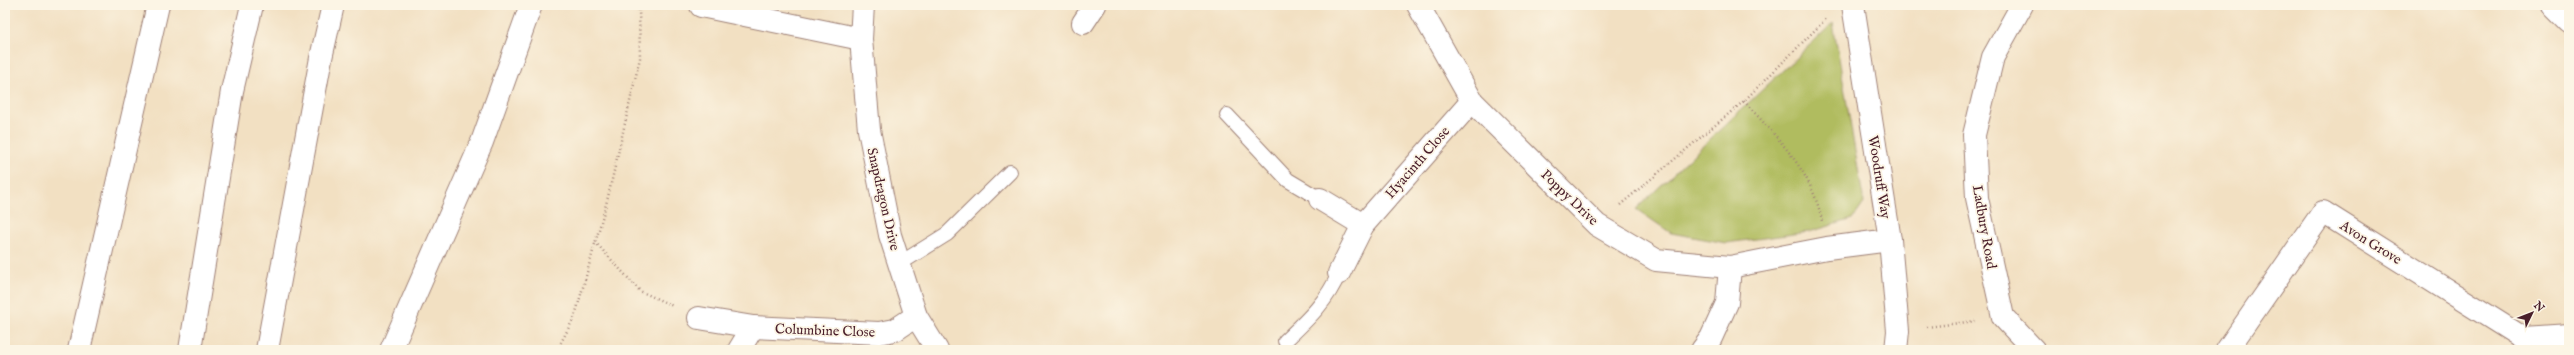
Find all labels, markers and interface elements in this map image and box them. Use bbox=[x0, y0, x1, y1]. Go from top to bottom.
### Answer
street label: Hyacinth Close bbox=[1382, 122, 1454, 202]
street label: Woodruff Way bbox=[1864, 134, 1895, 220]
street label: Snapdragon Drive bbox=[862, 146, 904, 253]
street label: Poppy Drive bbox=[1537, 166, 1602, 230]
street label: Ladbury Road bbox=[1968, 184, 2000, 271]
street label: Avon Grove bbox=[2335, 216, 2405, 269]
north arrow bbox=[2512, 293, 2552, 333]
text: N bbox=[2530, 298, 2547, 315]
street label: Columbine Close bbox=[775, 320, 876, 342]

